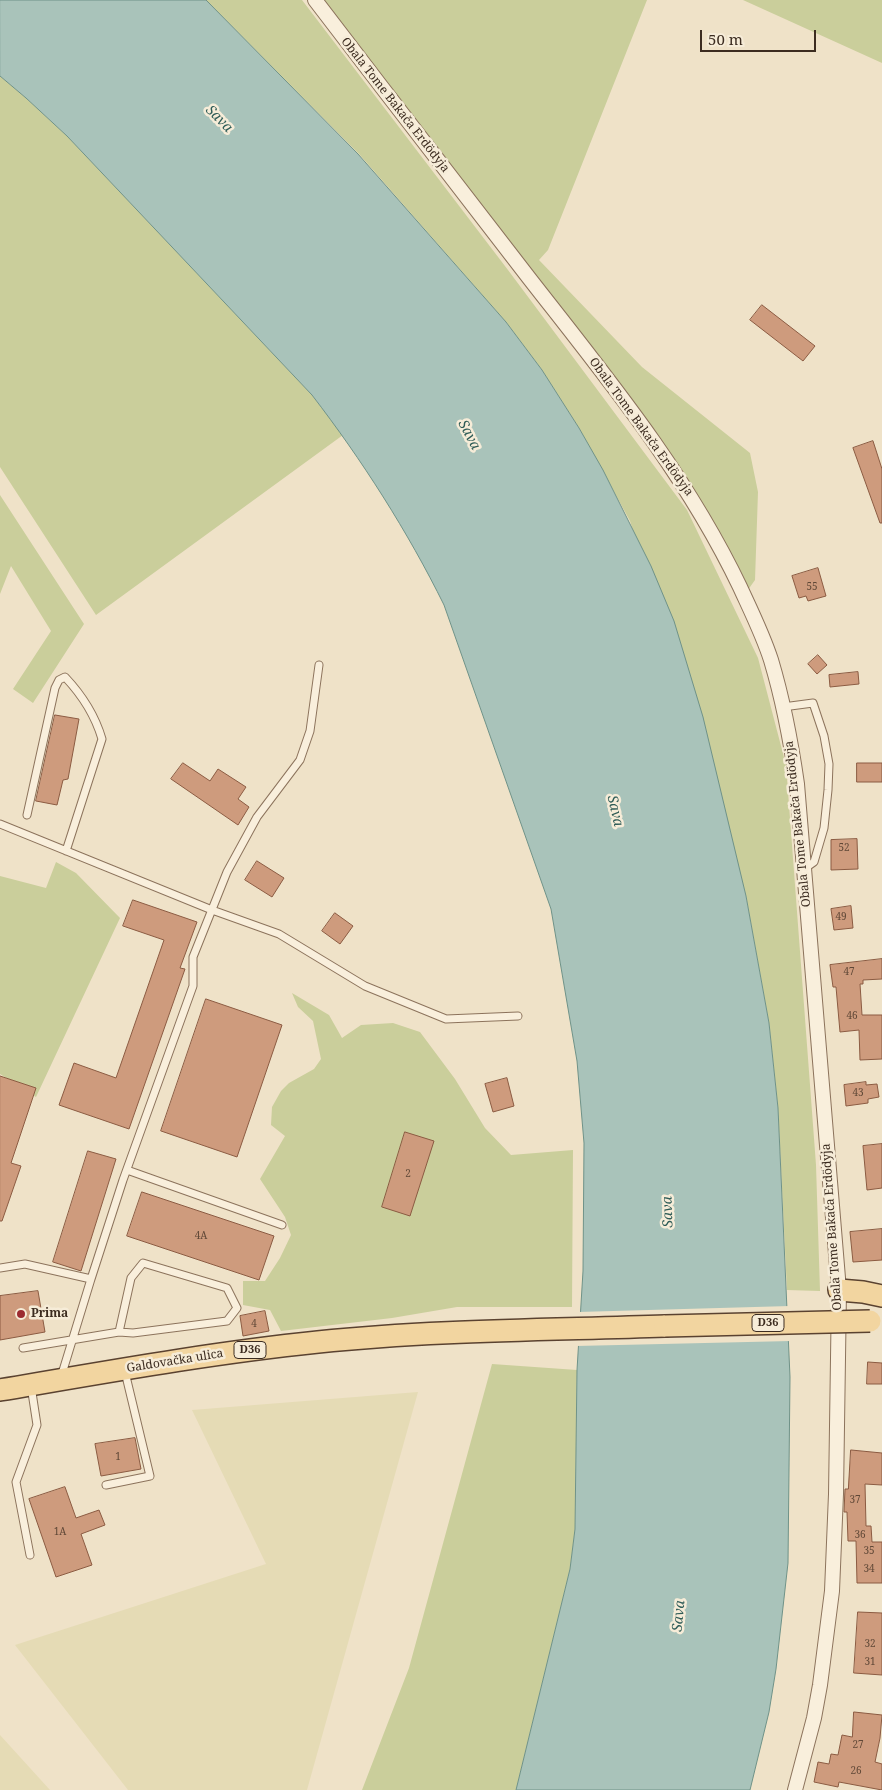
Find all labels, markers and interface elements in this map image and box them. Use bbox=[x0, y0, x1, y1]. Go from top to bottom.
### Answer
scale bar bbox=[702, 20, 818, 52]
text: 50 m bbox=[708, 29, 743, 49]
street label: Obala Tome Bakača Erdödyja bbox=[338, 35, 452, 175]
water label: Sava bbox=[202, 102, 236, 136]
street label: Obala Tome Bakača Erdödyja bbox=[586, 355, 696, 499]
water label: Sava bbox=[454, 417, 484, 453]
house number: 55 bbox=[806, 581, 818, 593]
street label: Obala Tome Bakača Erdödyja bbox=[782, 740, 814, 908]
water label: Sava bbox=[603, 794, 627, 828]
house number: 52 bbox=[838, 842, 850, 854]
house number: 49 bbox=[835, 911, 847, 923]
house number: 47 bbox=[843, 966, 855, 978]
house number: 46 bbox=[846, 1010, 858, 1022]
house number: 43 bbox=[852, 1087, 864, 1099]
street label: Obala Tome Bakača Erdödyja bbox=[819, 1143, 845, 1311]
house number: 2 bbox=[405, 1168, 411, 1180]
water label: Sava bbox=[659, 1196, 677, 1228]
house number: 4A bbox=[195, 1230, 207, 1242]
place label: Prima bbox=[31, 1307, 68, 1321]
marker: Prima bbox=[15, 1308, 27, 1320]
road number: D36 bbox=[752, 1315, 784, 1332]
house number: 4 bbox=[251, 1318, 257, 1330]
road number: D36 bbox=[234, 1342, 266, 1358]
street label: Galdovačka ulica bbox=[126, 1346, 224, 1376]
house number: 1 bbox=[115, 1451, 121, 1463]
house number: 37 bbox=[849, 1494, 861, 1506]
house number: 1A bbox=[54, 1526, 66, 1538]
house number: 36 bbox=[854, 1529, 866, 1541]
house number: 35 bbox=[863, 1545, 875, 1557]
house number: 34 bbox=[863, 1563, 875, 1575]
water label: Sava bbox=[669, 1600, 689, 1632]
house number: 32 bbox=[864, 1638, 876, 1650]
house number: 31 bbox=[864, 1656, 876, 1668]
house number: 27 bbox=[852, 1739, 864, 1751]
house number: 26 bbox=[850, 1765, 862, 1777]

